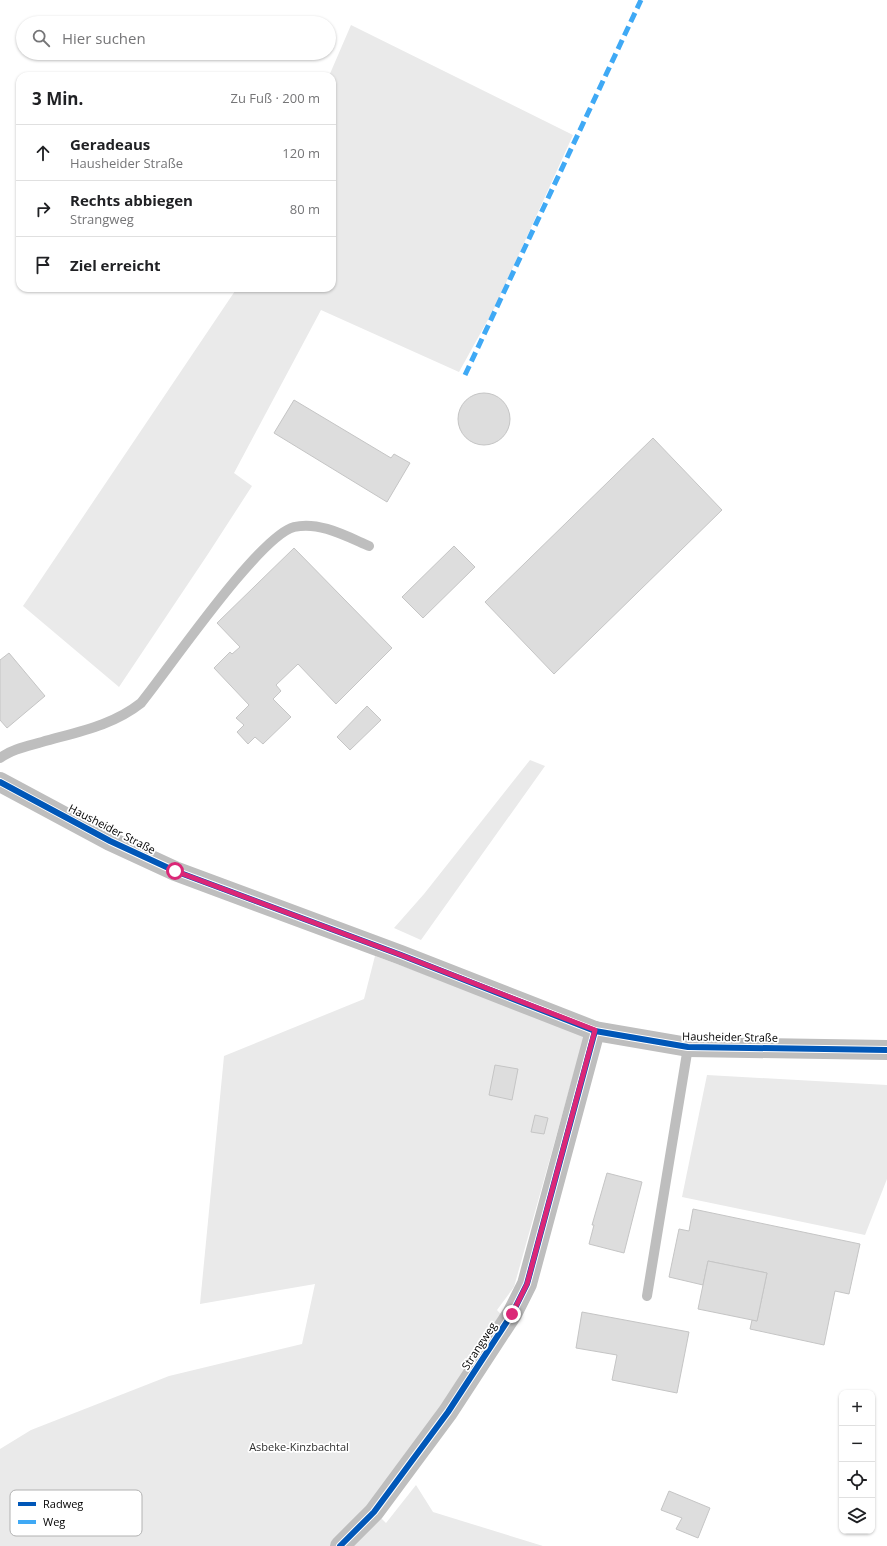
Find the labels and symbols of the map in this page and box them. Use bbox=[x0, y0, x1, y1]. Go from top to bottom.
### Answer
street label: Hausheider Straße bbox=[66, 800, 158, 857]
route start bbox=[166, 862, 184, 880]
street label: Hausheider Straße bbox=[682, 1028, 778, 1045]
route end bbox=[503, 1305, 521, 1323]
street label: Strangweg bbox=[458, 1319, 500, 1372]
park label: Asbeke-Kinzbachtal bbox=[249, 1439, 349, 1454]
legend bbox=[10, 1490, 142, 1536]
text: Radweg bbox=[43, 1496, 83, 1511]
text: Weg bbox=[43, 1514, 65, 1529]

